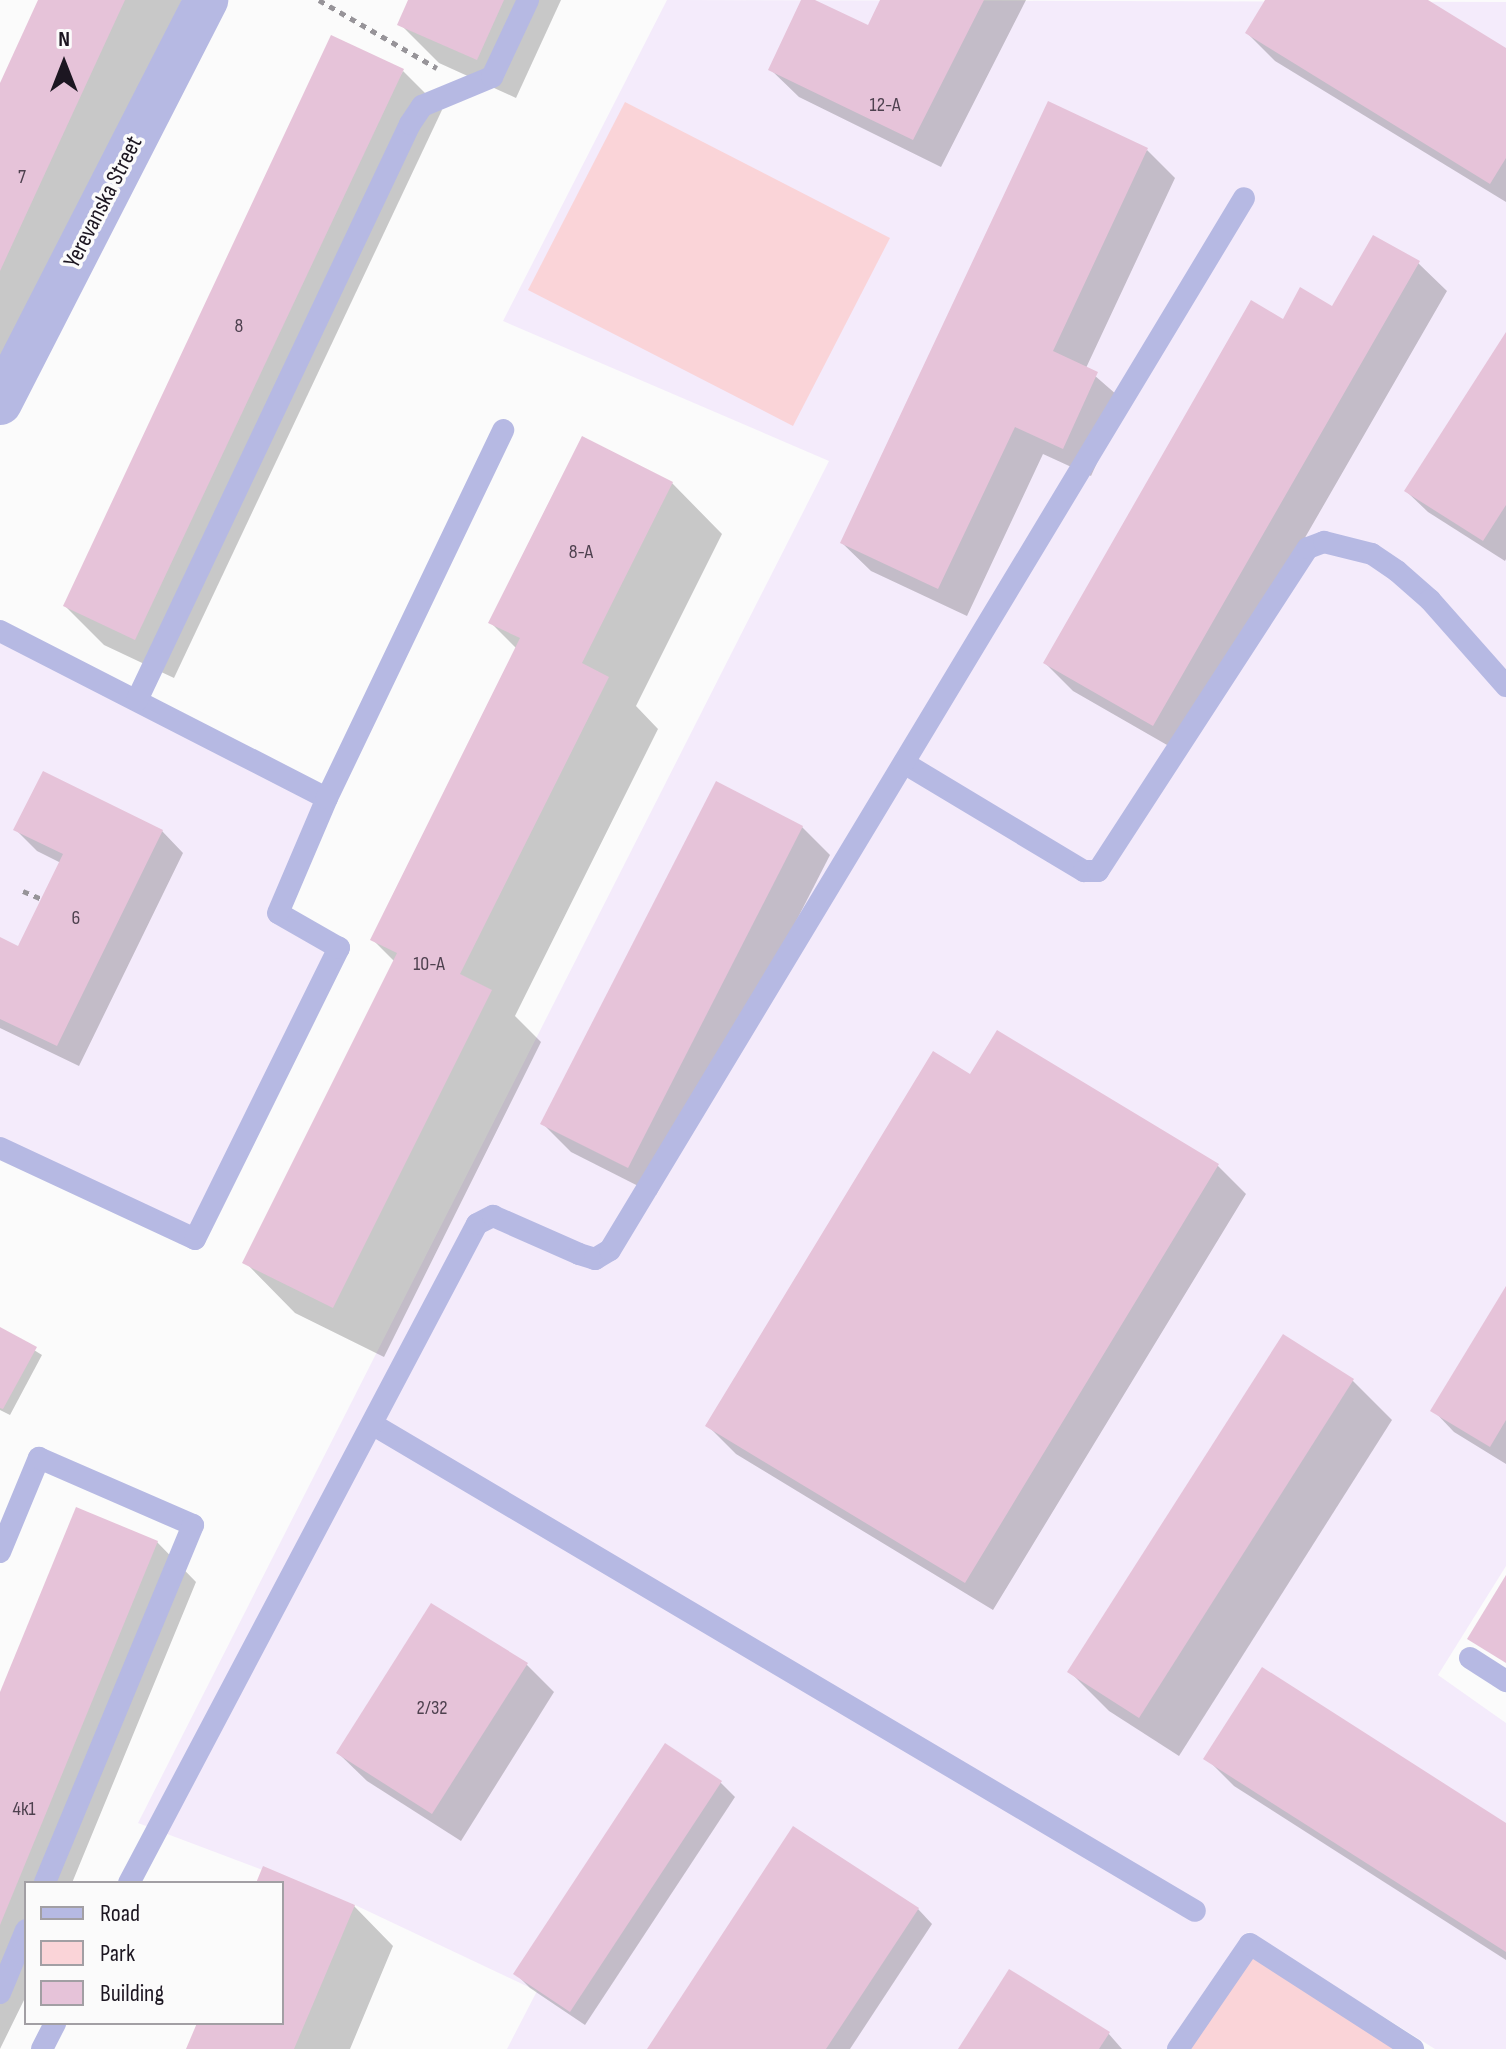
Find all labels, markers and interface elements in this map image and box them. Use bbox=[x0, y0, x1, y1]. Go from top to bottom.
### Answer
north arrow bbox=[24, 24, 104, 104]
text: N bbox=[58, 26, 70, 53]
house number: 12-А bbox=[870, 93, 900, 117]
street label: Yerevanska Street bbox=[57, 131, 149, 273]
house number: 7 bbox=[18, 165, 26, 189]
house number: 8 bbox=[235, 314, 243, 338]
house number: 8-А bbox=[569, 540, 593, 564]
house number: 6 bbox=[72, 906, 80, 930]
house number: 10-А bbox=[413, 952, 445, 976]
house number: 2/32 bbox=[416, 1696, 448, 1720]
house number: 4к1 bbox=[13, 1797, 35, 1821]
legend bbox=[24, 1881, 284, 2025]
text: Road bbox=[100, 1899, 140, 1928]
text: Park bbox=[100, 1939, 135, 1968]
text: Building bbox=[100, 1979, 164, 2008]

